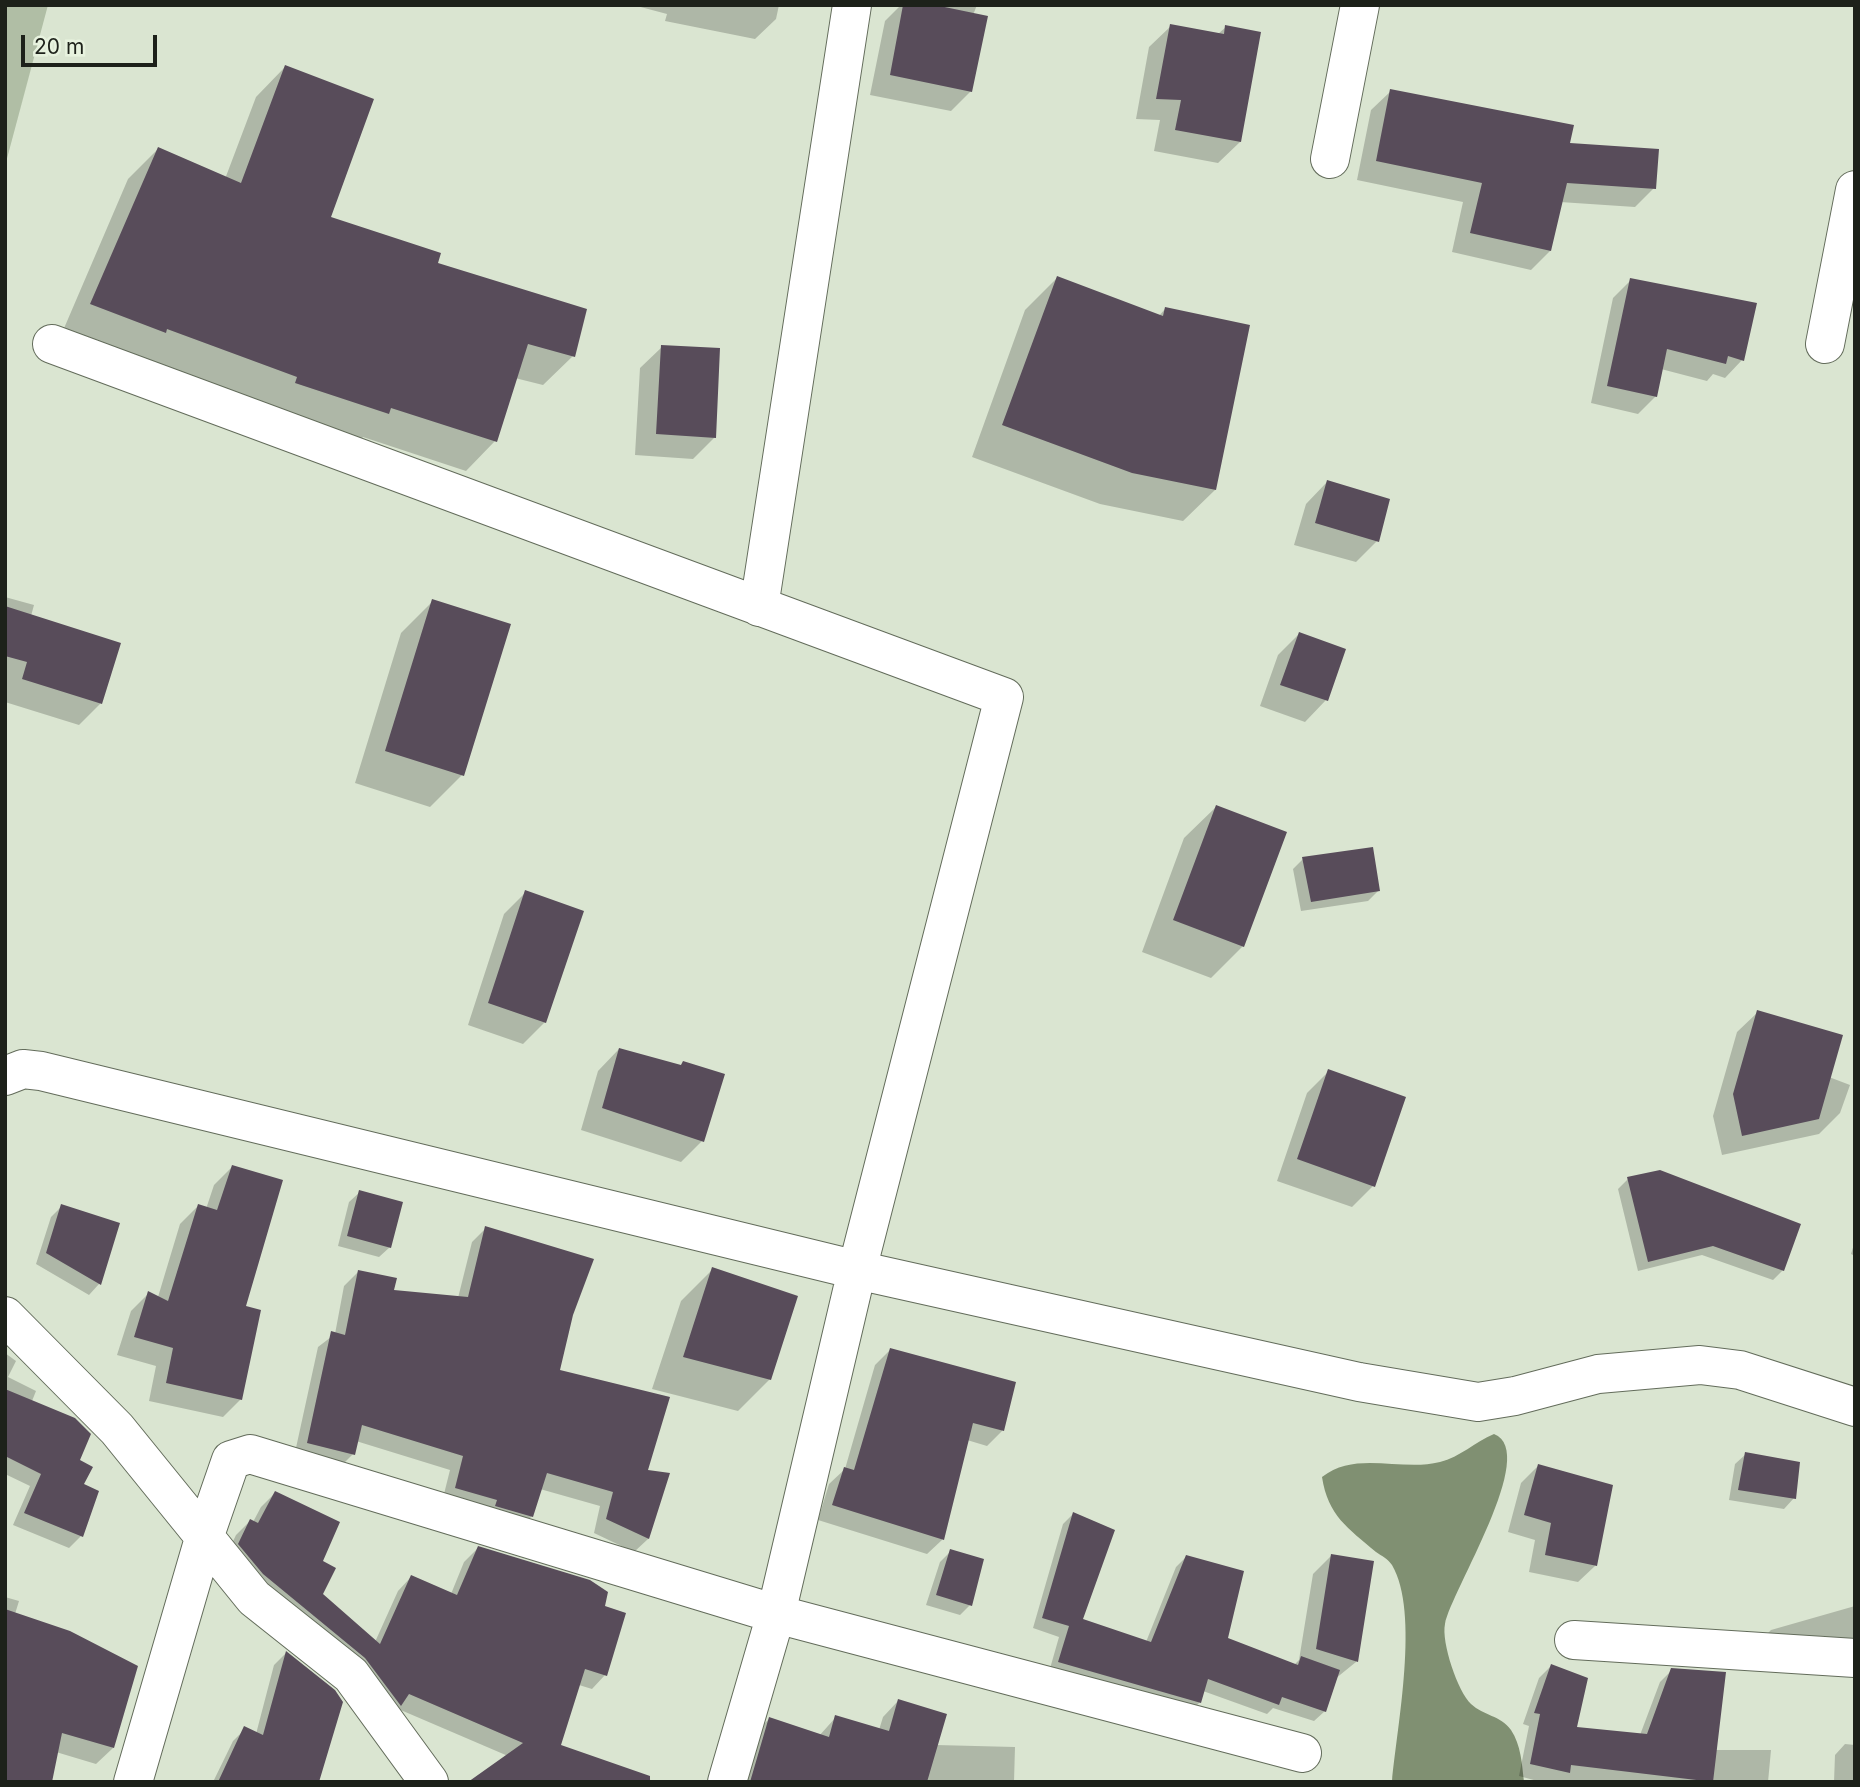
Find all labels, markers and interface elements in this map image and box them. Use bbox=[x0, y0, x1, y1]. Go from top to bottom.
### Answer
scale bar bbox=[24, 21, 161, 65]
text: 20 m bbox=[34, 34, 84, 59]

